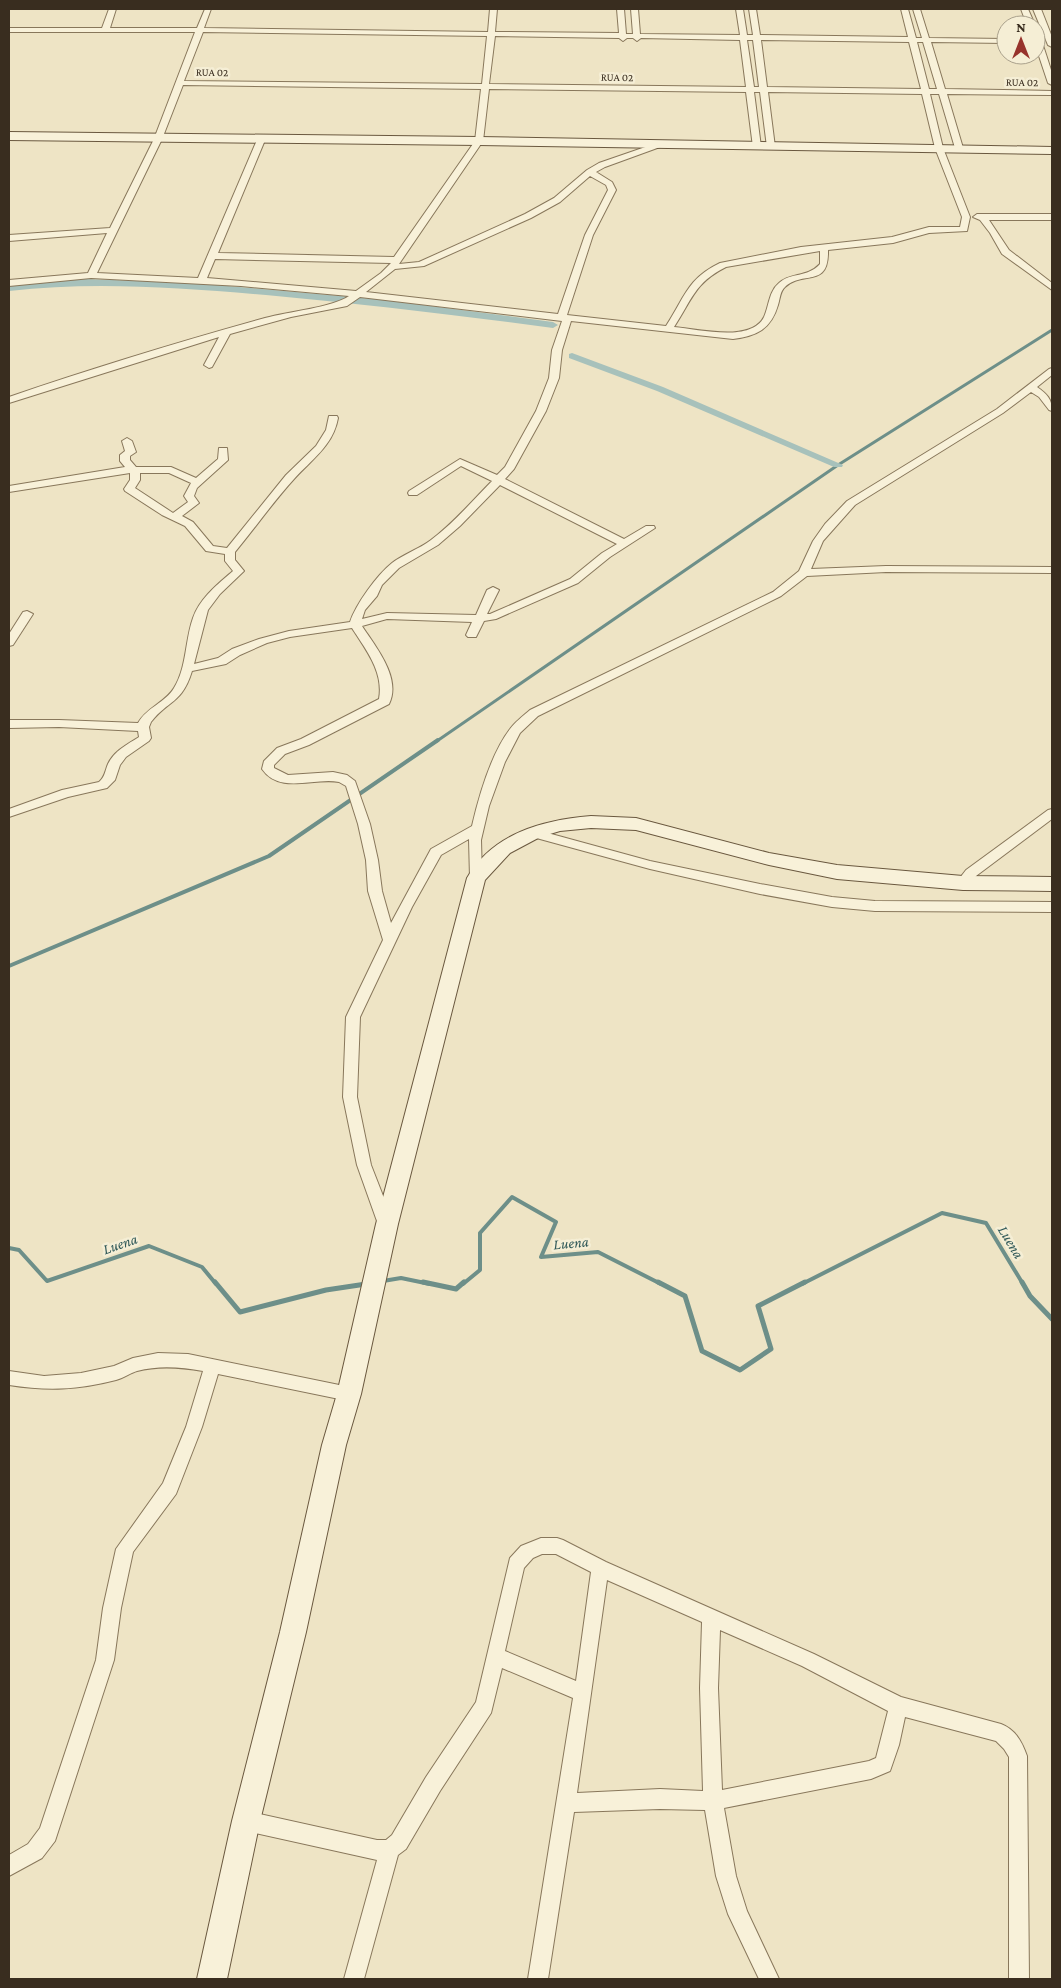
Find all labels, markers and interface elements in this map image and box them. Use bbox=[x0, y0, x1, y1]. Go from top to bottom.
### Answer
north arrow bbox=[996, 15, 1046, 65]
text: N bbox=[1016, 19, 1026, 35]
street label: RUA 02 bbox=[196, 66, 228, 78]
street label: RUA 02 bbox=[601, 71, 633, 83]
street label: RUA 02 bbox=[1006, 76, 1038, 88]
water label: Luena bbox=[995, 1223, 1027, 1261]
water label: Luena bbox=[101, 1231, 139, 1257]
water label: Luena bbox=[553, 1233, 589, 1253]

